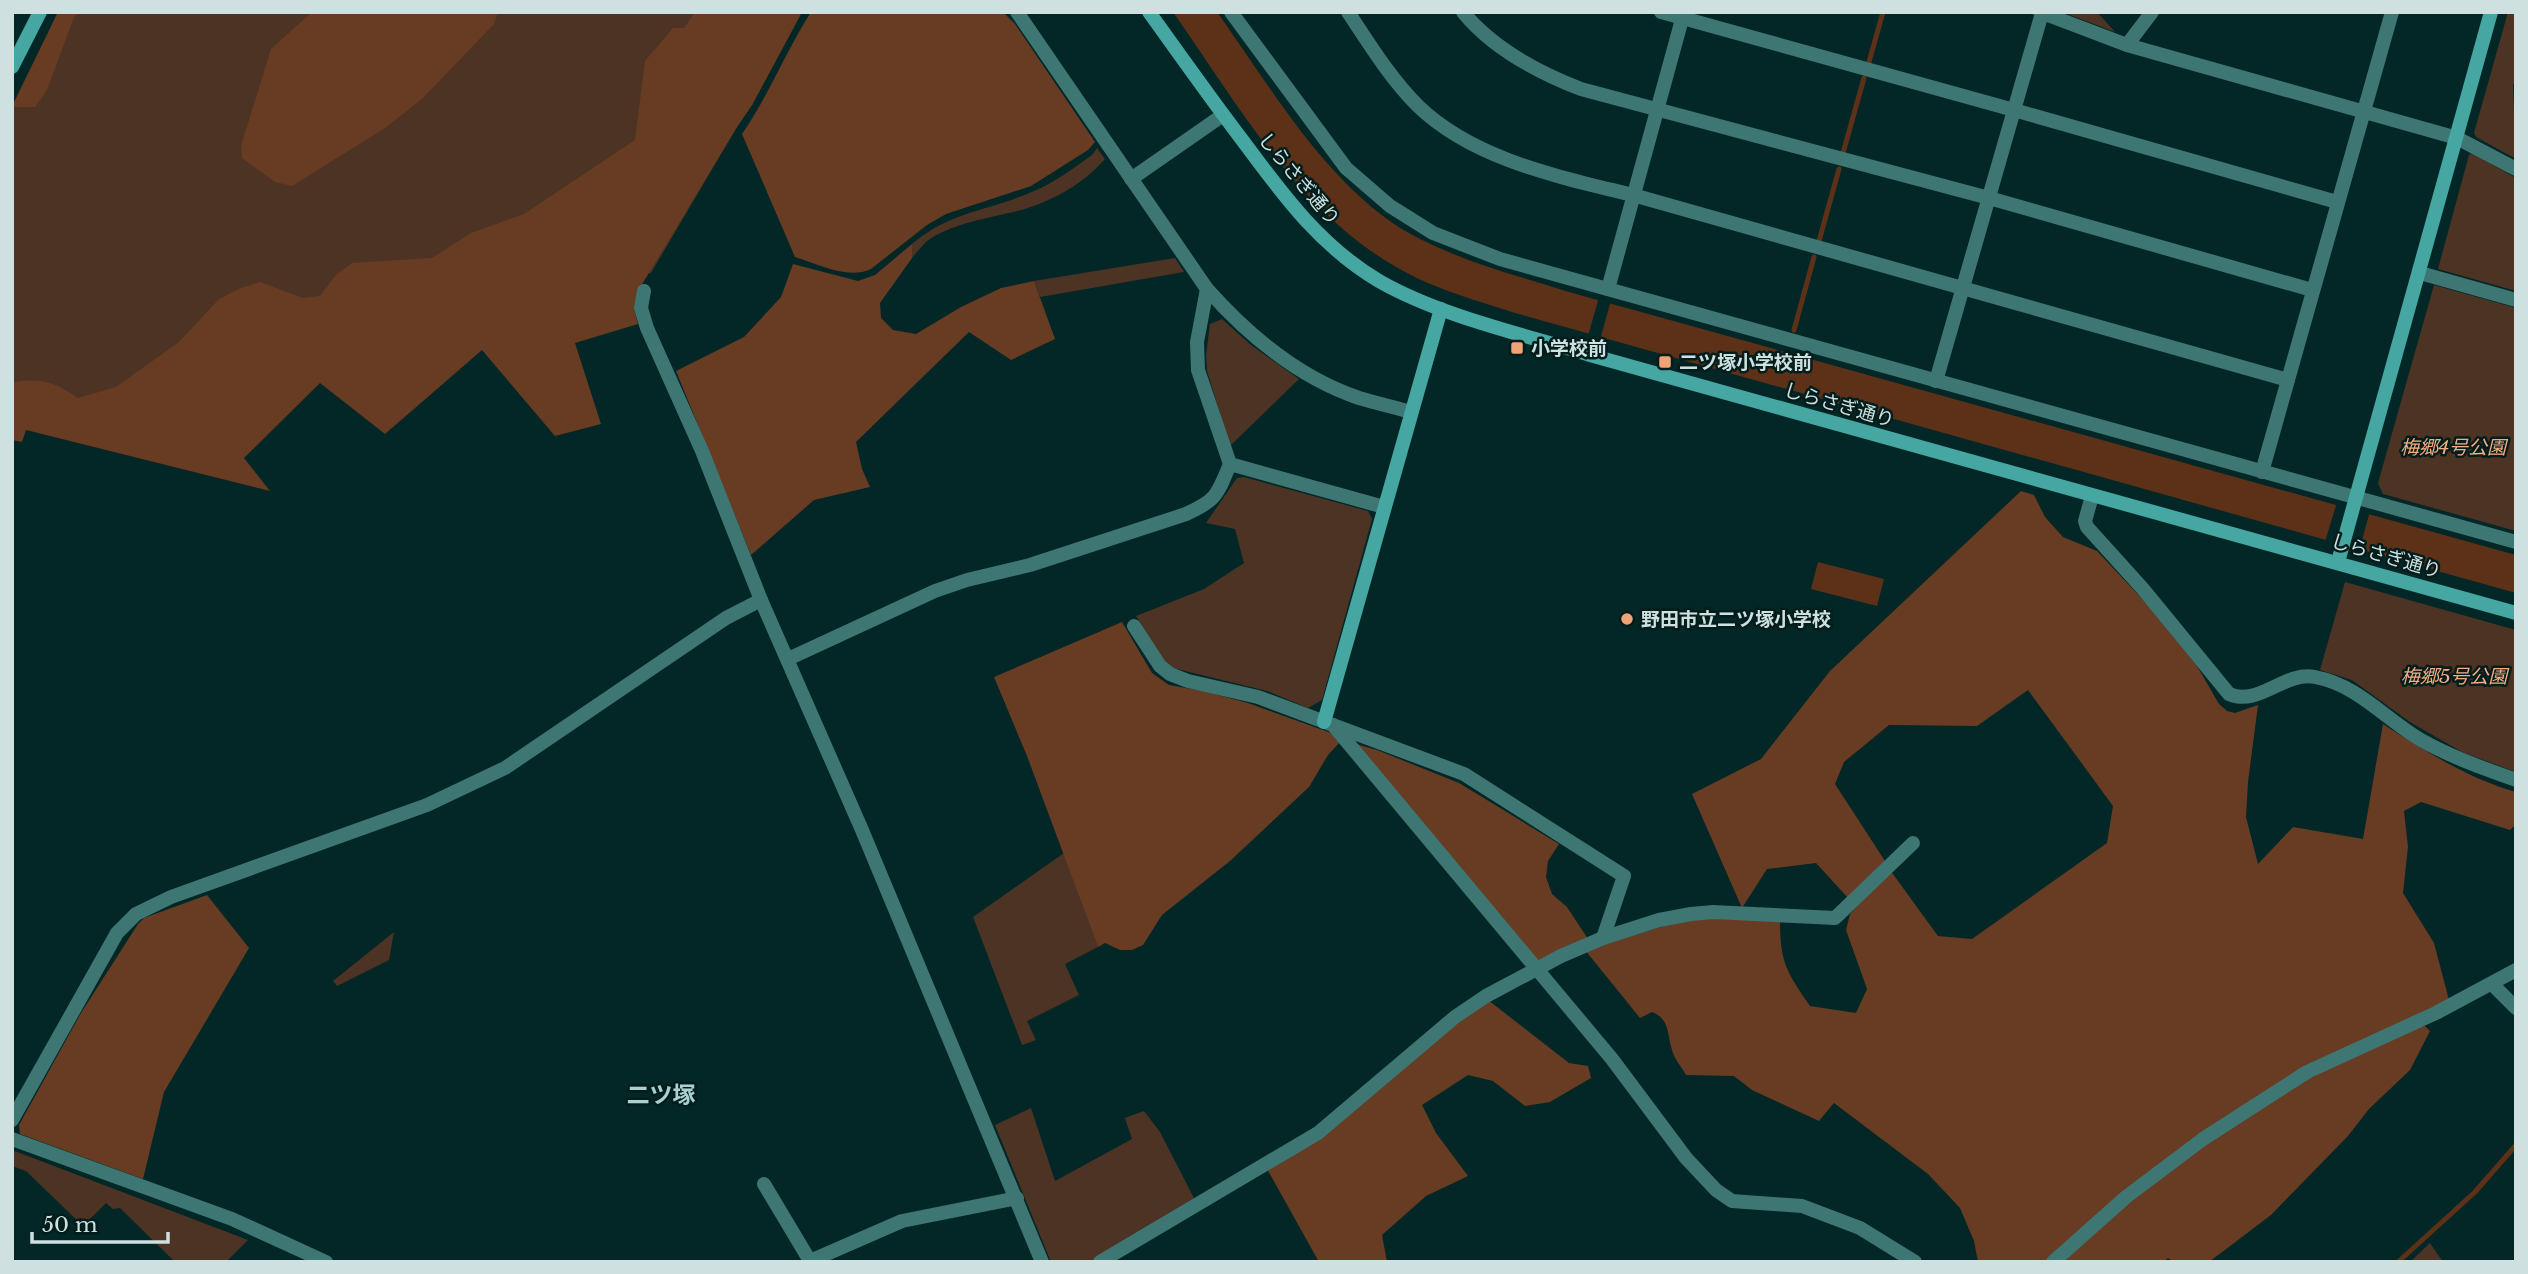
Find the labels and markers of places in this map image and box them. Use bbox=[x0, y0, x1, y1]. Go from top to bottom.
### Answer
place label: 小学校前 bbox=[1531, 337, 1607, 360]
marker: 小学校前 bbox=[1509, 340, 1525, 356]
place label: 二ツ塚小学校前 bbox=[1679, 351, 1812, 374]
marker: 二ツ塚小学校前 bbox=[1657, 354, 1673, 370]
place label: 野田市立二ツ塚小学校 bbox=[1641, 608, 1831, 631]
marker: 野田市立二ツ塚小学校 bbox=[1619, 611, 1635, 627]

